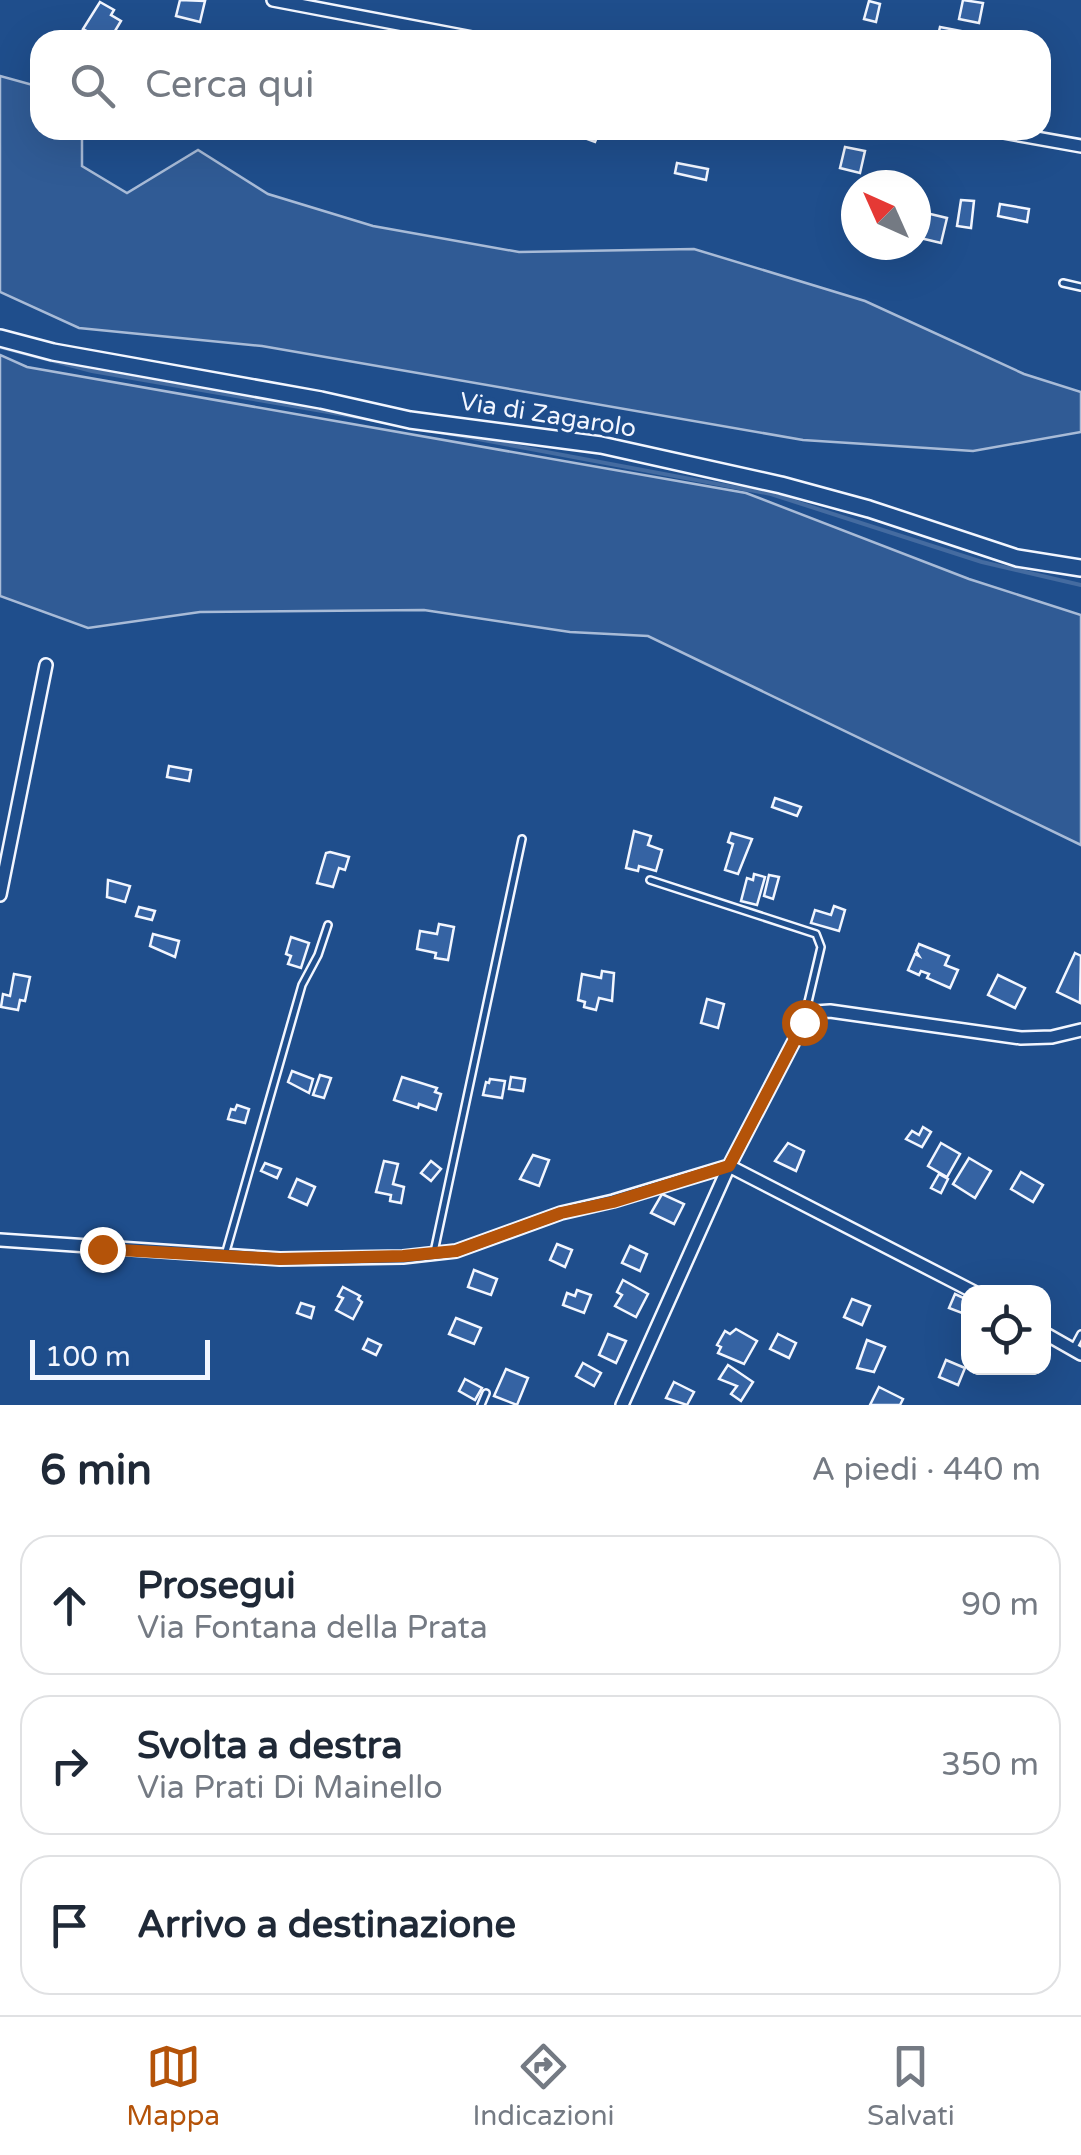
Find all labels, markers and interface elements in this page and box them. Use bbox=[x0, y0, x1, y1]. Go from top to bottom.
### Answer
search box bbox=[30, 30, 1051, 140]
icon: search bbox=[65, 58, 120, 113]
text: Cerca qui bbox=[145, 62, 314, 108]
north arrow bbox=[841, 170, 931, 260]
street label: Via di Zagarolo bbox=[458, 386, 638, 444]
route start bbox=[782, 1000, 828, 1046]
route end bbox=[80, 1227, 126, 1273]
map controls bbox=[961, 1285, 1051, 1375]
button: locate bbox=[961, 1285, 1051, 1375]
scale bar bbox=[30, 1335, 210, 1380]
text: 100 m bbox=[45, 1340, 131, 1374]
text: 6 min bbox=[40, 1445, 152, 1496]
text: A piedi · 440 m bbox=[811, 1451, 1041, 1489]
text: Prosegui bbox=[137, 1563, 296, 1609]
icon: ahead bbox=[42, 1578, 97, 1633]
text: 90 m bbox=[961, 1586, 1039, 1624]
text: Via Fontana della Prata bbox=[137, 1609, 488, 1647]
text: Svolta a destra bbox=[137, 1723, 403, 1769]
icon: right bbox=[42, 1738, 97, 1793]
text: 350 m bbox=[941, 1746, 1039, 1784]
text: Via Prati Di Mainello bbox=[137, 1769, 443, 1807]
icon: arrive bbox=[42, 1898, 97, 1953]
text: Arrivo a destinazione bbox=[137, 1902, 516, 1948]
tab: Mappa bbox=[126, 2039, 220, 2133]
tab: Indicazioni bbox=[473, 2039, 615, 2133]
tab: Salvati bbox=[867, 2039, 955, 2133]

